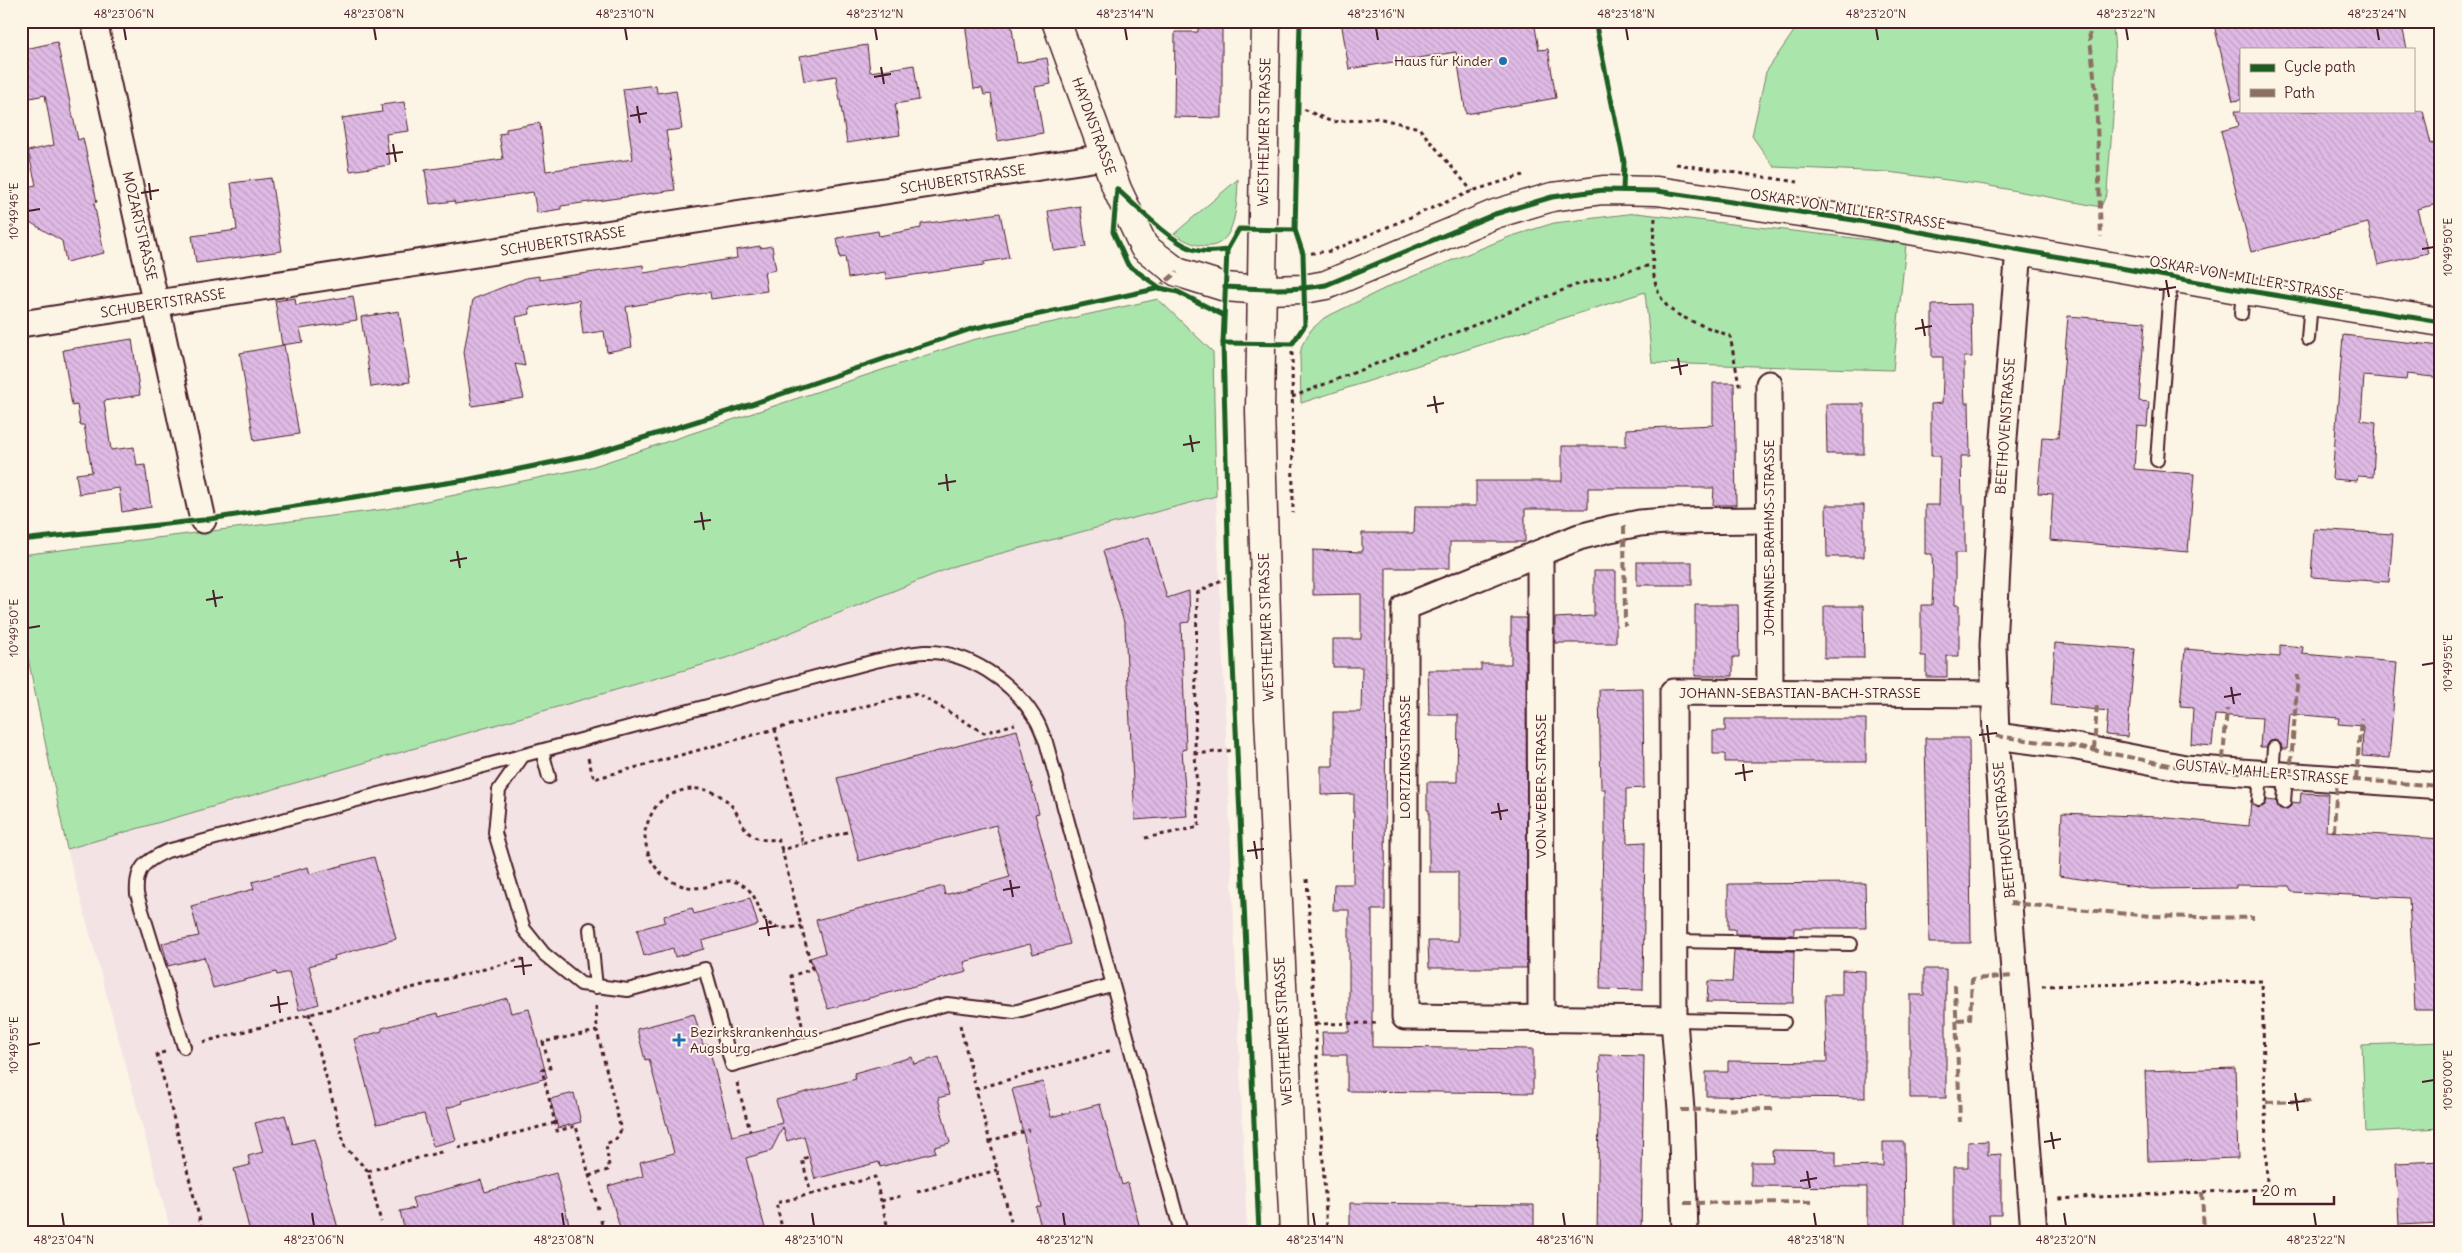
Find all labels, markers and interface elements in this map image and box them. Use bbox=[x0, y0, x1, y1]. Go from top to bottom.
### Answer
text: 48°23'06"N bbox=[94, 6, 154, 21]
text: 48°23'08"N bbox=[344, 6, 404, 21]
text: 48°23'10"N bbox=[596, 6, 654, 21]
text: 48°23'12"N bbox=[846, 6, 904, 21]
text: 48°23'14"N bbox=[1096, 6, 1154, 21]
text: 48°23'16"N bbox=[1347, 6, 1405, 21]
text: 48°23'18"N bbox=[1597, 6, 1655, 21]
text: 48°23'20"N bbox=[1846, 6, 1906, 21]
text: 48°23'22"N bbox=[2096, 6, 2156, 21]
text: 48°23'24"N bbox=[2347, 6, 2407, 21]
legend bbox=[2240, 48, 2414, 112]
place label: Haus für Kinder bbox=[1394, 52, 1493, 70]
marker: Haus für Kinder bbox=[1497, 55, 1509, 67]
street label: WESTHEIMER STRASSE bbox=[1254, 57, 1274, 207]
text: Cycle path bbox=[2284, 57, 2356, 76]
street label: HAYDNSTRASSE bbox=[1068, 75, 1120, 177]
text: Path bbox=[2284, 83, 2315, 102]
street label: SCHUBERTSTRASSE bbox=[899, 160, 1027, 198]
street label: MOZARTSTRASSE bbox=[119, 170, 161, 282]
text: 10°49'45"E bbox=[6, 182, 21, 240]
street label: OSKAR-VON-MILLER-STRASSE bbox=[1749, 185, 1947, 233]
text: 10°49'50"E bbox=[2440, 218, 2455, 276]
street label: SCHUBERTSTRASSE bbox=[499, 222, 627, 260]
street label: OSKAR-VON-MILLER-STRASSE bbox=[2148, 252, 2346, 304]
street label: SCHUBERTSTRASSE bbox=[99, 284, 227, 322]
street label: BEETHOVENSTRASSE bbox=[1991, 357, 2019, 495]
street label: JOHANNES-BRAHMS-STRASSE bbox=[1760, 439, 1778, 637]
street label: WESTHEIMER STRASSE bbox=[1254, 552, 1278, 702]
text: 10°49'50"E bbox=[6, 599, 21, 657]
text: 10°49'55"E bbox=[2440, 634, 2455, 692]
street label: JOHANN-SEBASTIAN-BACH-STRASSE bbox=[1679, 684, 1921, 702]
street label: LORTZINGSTRASSE bbox=[1396, 695, 1414, 819]
street label: VON-WEBER-STRASSE bbox=[1532, 714, 1550, 858]
street label: GUSTAV-MAHLER-STRASSE bbox=[2174, 755, 2350, 789]
street label: BEETHOVENSTRASSE bbox=[1989, 761, 2019, 899]
street label: WESTHEIMER STRASSE bbox=[1270, 956, 1296, 1106]
text: 10°49'55"E bbox=[6, 1016, 21, 1074]
place label: Bezirkskrankenhaus Augsburg bbox=[690, 1023, 818, 1057]
marker: Bezirkskrankenhaus Augsburg bbox=[672, 1033, 686, 1047]
text: 10°50'00"E bbox=[2440, 1050, 2455, 1110]
scale bar bbox=[2254, 1173, 2334, 1205]
text: 20 m bbox=[2262, 1181, 2297, 1200]
text: 48°23'04"N bbox=[34, 1232, 94, 1247]
text: 48°23'06"N bbox=[284, 1232, 344, 1247]
text: 48°23'08"N bbox=[534, 1232, 594, 1247]
text: 48°23'10"N bbox=[785, 1232, 843, 1247]
text: 48°23'12"N bbox=[1036, 1232, 1094, 1247]
text: 48°23'14"N bbox=[1286, 1232, 1344, 1247]
text: 48°23'16"N bbox=[1536, 1232, 1594, 1247]
text: 48°23'18"N bbox=[1787, 1232, 1845, 1247]
text: 48°23'20"N bbox=[2036, 1232, 2096, 1247]
text: 48°23'22"N bbox=[2286, 1232, 2346, 1247]

